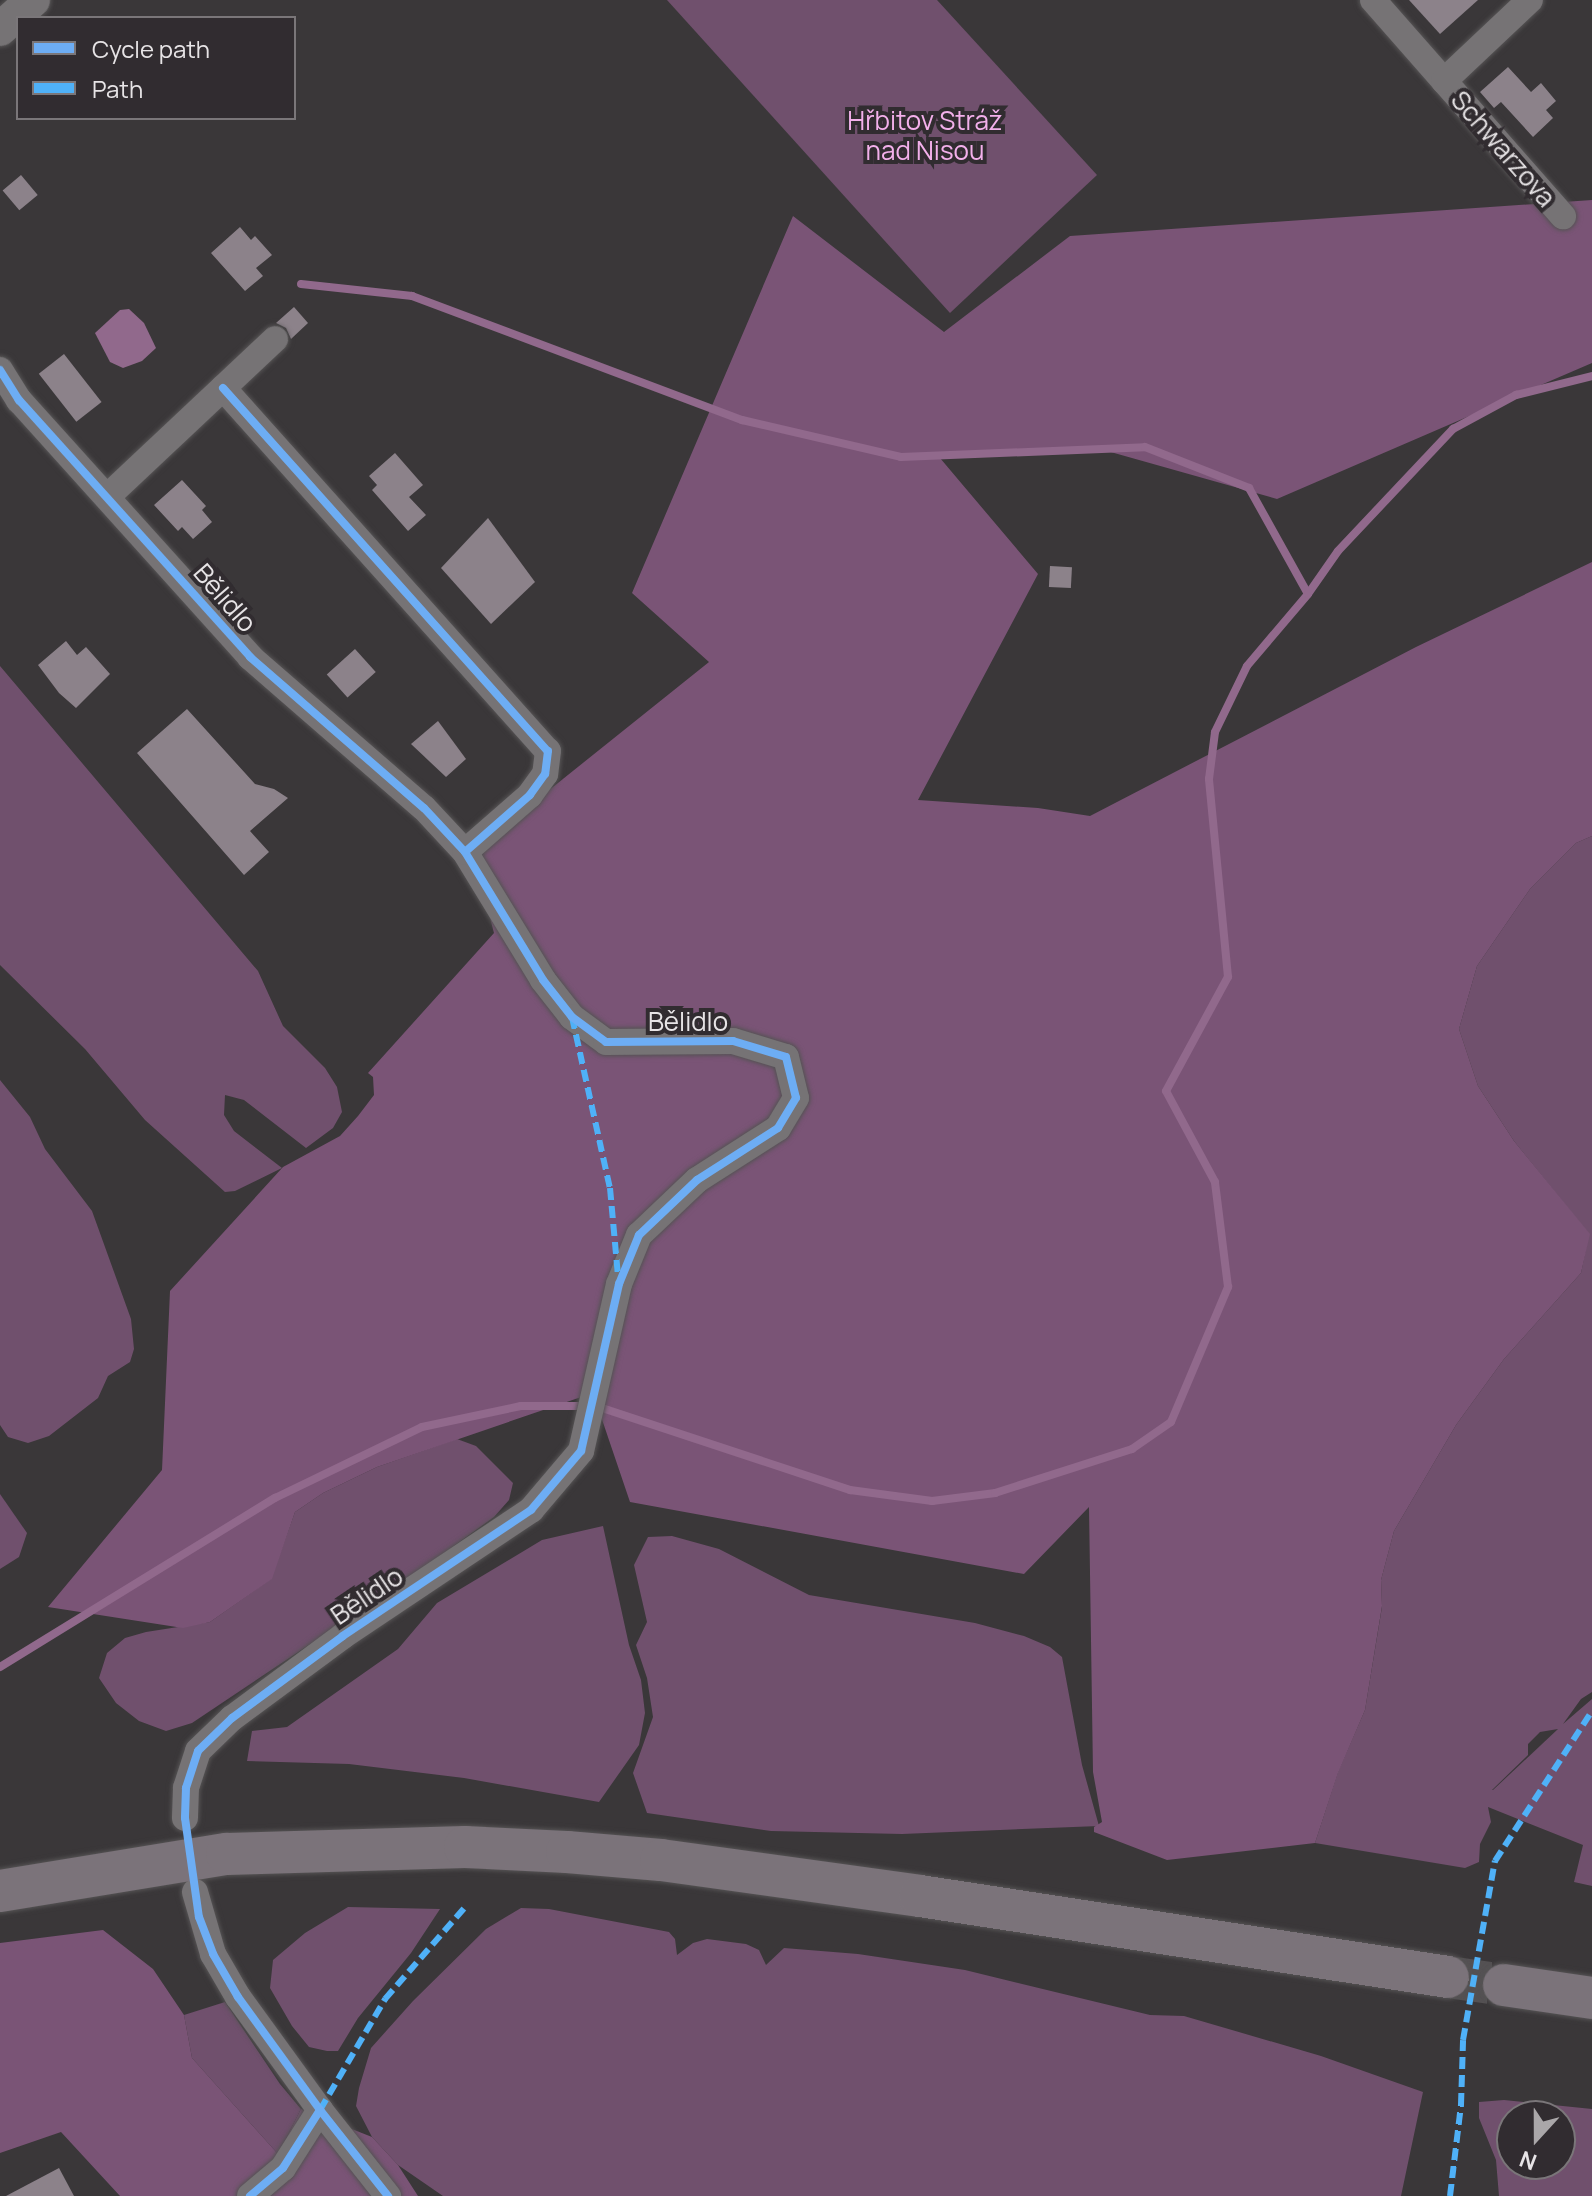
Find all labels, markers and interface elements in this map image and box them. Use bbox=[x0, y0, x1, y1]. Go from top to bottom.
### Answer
legend bbox=[16, 16, 296, 120]
text: Cycle path bbox=[92, 32, 210, 65]
text: Path bbox=[92, 72, 143, 105]
street label: Schwarzova bbox=[1444, 85, 1562, 213]
park label: Hřbitov Stráž nad Nisou bbox=[847, 105, 1003, 166]
street label: Bělidlo bbox=[187, 558, 263, 638]
street label: Bělidlo bbox=[648, 1006, 728, 1038]
street label: Bělidlo bbox=[325, 1561, 409, 1631]
north arrow bbox=[1496, 2100, 1576, 2180]
text: N bbox=[1515, 2144, 1541, 2177]

